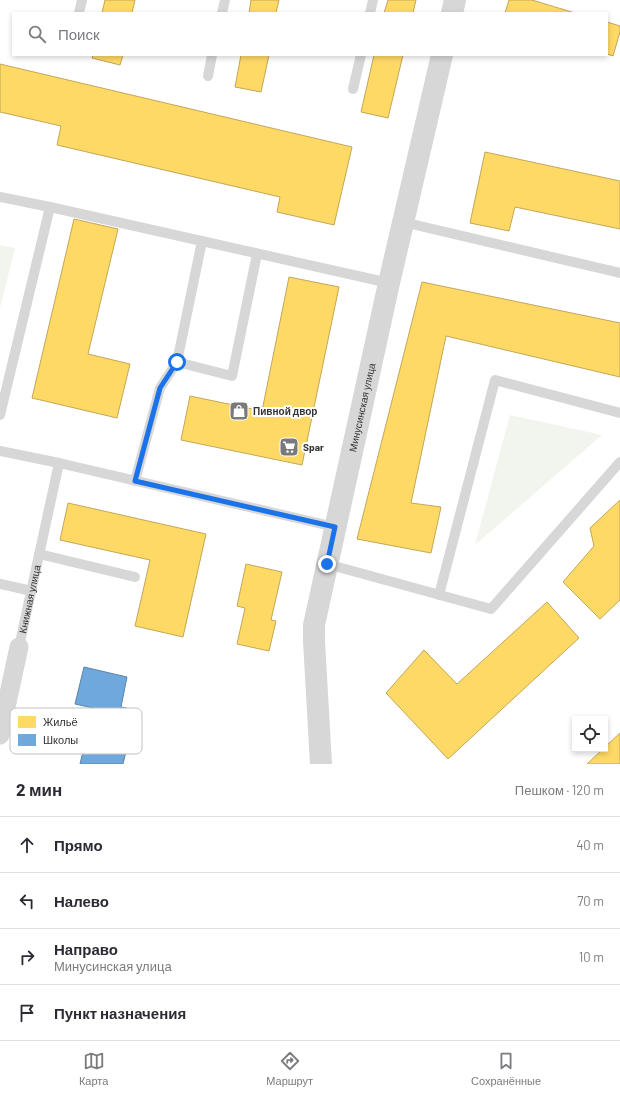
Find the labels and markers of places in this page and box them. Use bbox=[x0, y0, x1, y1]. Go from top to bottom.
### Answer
shop icon: Пивной двор bbox=[228, 400, 250, 422]
place label: Пивной двор bbox=[253, 405, 317, 417]
supermarket icon: Spar bbox=[278, 436, 300, 458]
place label: Spar bbox=[303, 441, 324, 453]

